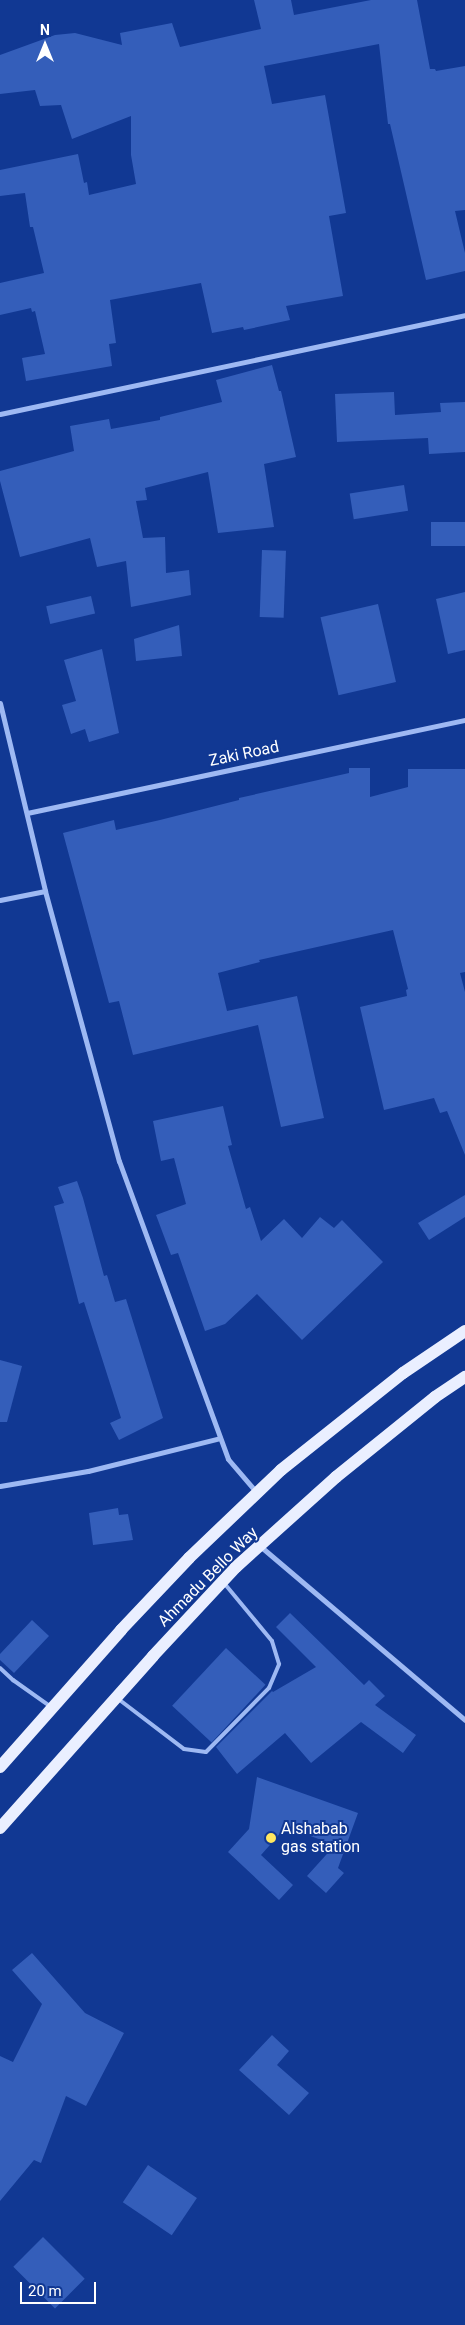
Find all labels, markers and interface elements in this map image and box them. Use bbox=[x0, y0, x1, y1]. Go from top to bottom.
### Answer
north arrow bbox=[20, 20, 70, 70]
text: N bbox=[40, 22, 50, 38]
street label: Zaki Road bbox=[207, 737, 281, 771]
street label: Ahmadu Bello Way bbox=[154, 1523, 262, 1631]
place label: Alshabab gas station bbox=[281, 1819, 360, 1857]
marker: Alshabab gas station bbox=[265, 1832, 277, 1844]
scale bar bbox=[22, 2272, 99, 2304]
text: 20 m bbox=[28, 2282, 62, 2300]

